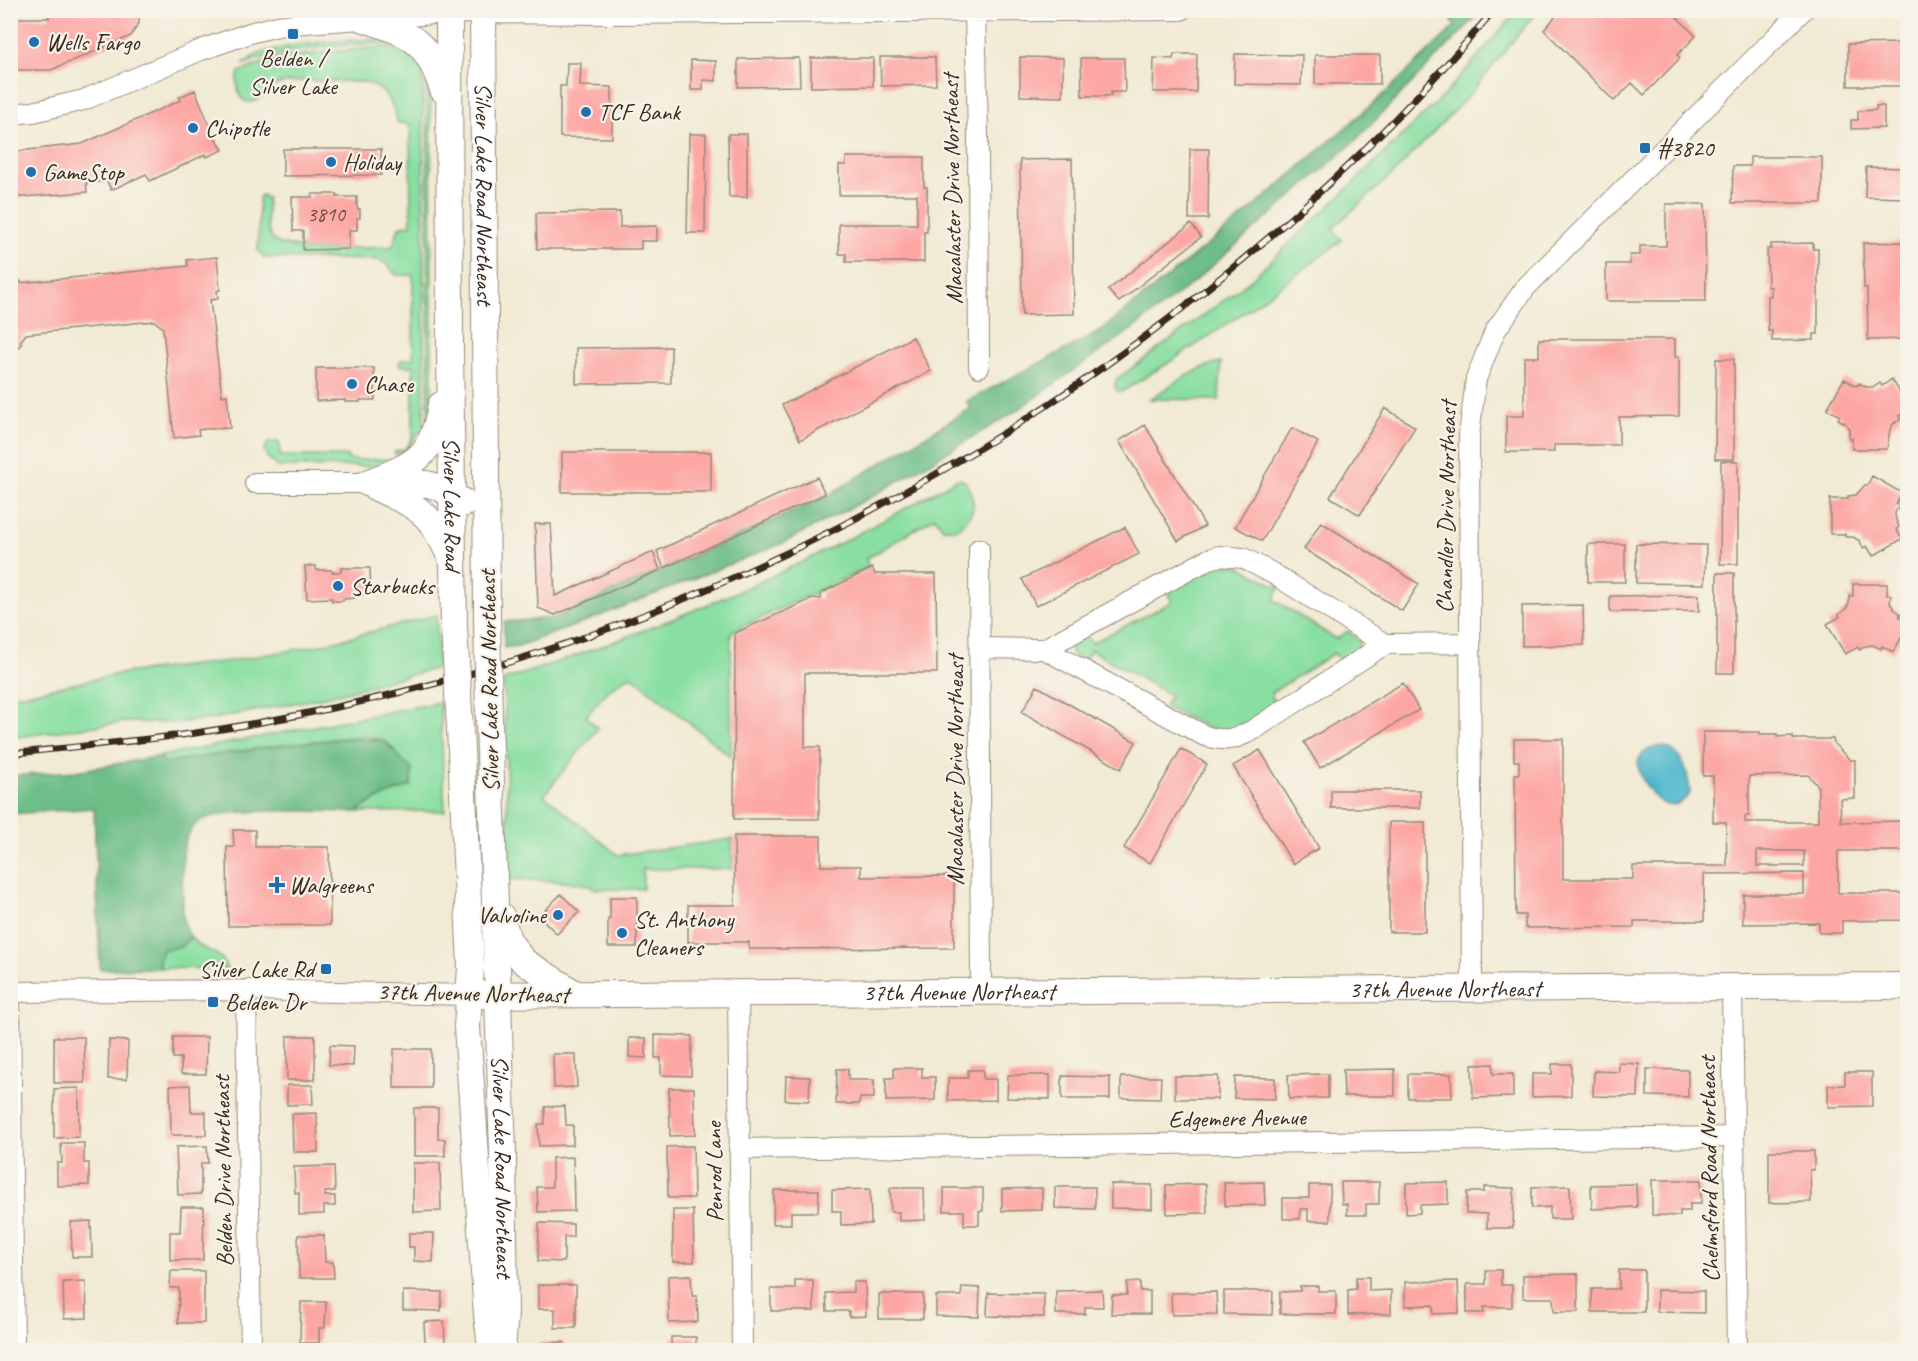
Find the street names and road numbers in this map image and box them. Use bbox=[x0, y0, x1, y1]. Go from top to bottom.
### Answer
street label: Macalaster Drive Northeast bbox=[935, 71, 969, 304]
street label: Silver Lake Road Northeast bbox=[468, 83, 500, 307]
street label: Chandler Drive Northeast bbox=[1429, 398, 1463, 613]
street label: Silver Lake Road bbox=[436, 437, 468, 574]
street label: Silver Lake Road Northeast bbox=[472, 568, 506, 792]
street label: Macalaster Drive Northeast bbox=[940, 652, 970, 885]
street label: 37th Avenue Northeast bbox=[1349, 973, 1544, 1004]
street label: 37th Avenue Northeast bbox=[377, 976, 572, 1010]
street label: 37th Avenue Northeast bbox=[863, 976, 1058, 1008]
street label: Chelmsford Road Northeast bbox=[1692, 1054, 1726, 1282]
street label: Silver Lake Road Northeast bbox=[485, 1055, 520, 1280]
street label: Belden Drive Northeast bbox=[206, 1073, 240, 1267]
street label: Edgemere Avenue bbox=[1168, 1102, 1308, 1134]
street label: Penrod Lane bbox=[698, 1119, 730, 1222]

